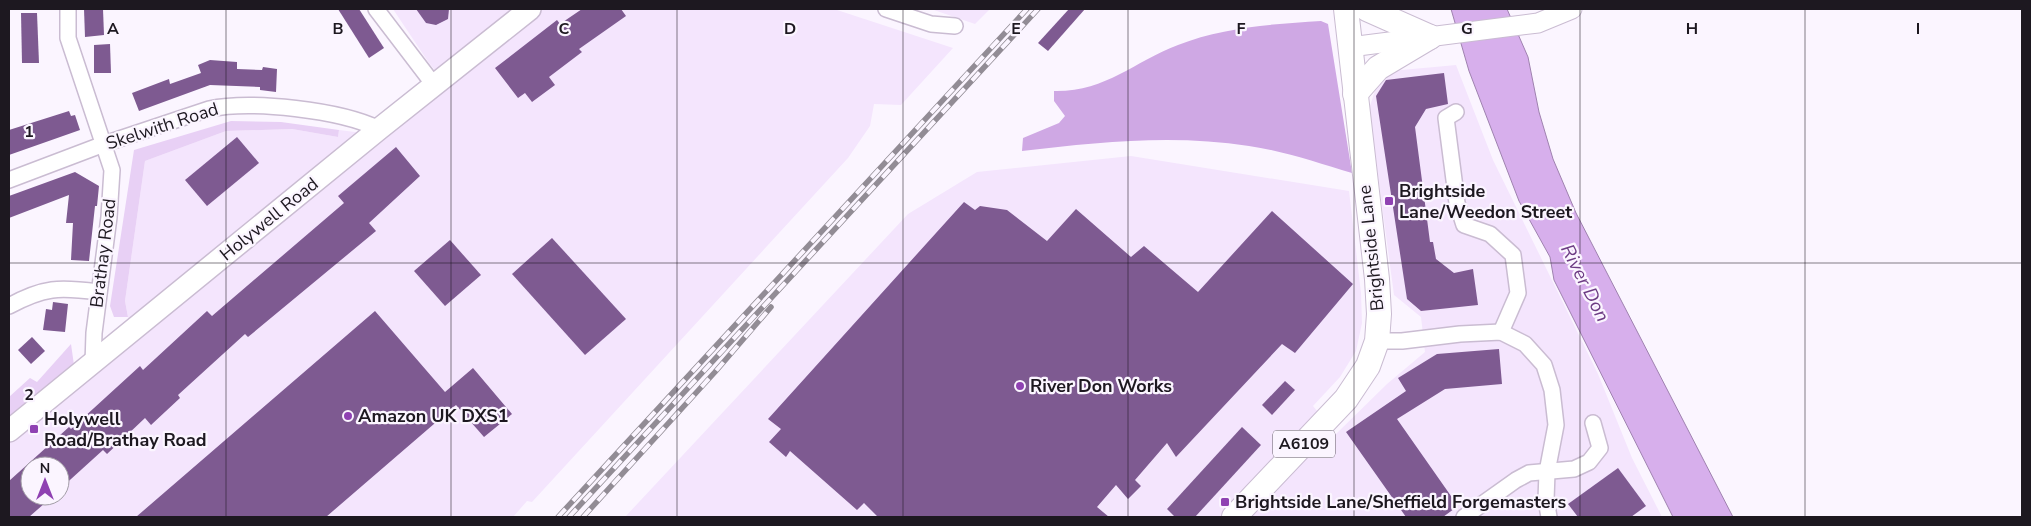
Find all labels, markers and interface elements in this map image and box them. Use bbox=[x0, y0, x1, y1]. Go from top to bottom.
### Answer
text: A bbox=[107, 18, 119, 40]
text: B bbox=[332, 18, 344, 40]
text: C bbox=[559, 18, 570, 40]
text: D bbox=[784, 18, 796, 40]
text: E bbox=[1011, 18, 1021, 40]
text: F bbox=[1237, 18, 1246, 40]
text: G bbox=[1461, 18, 1473, 40]
text: H bbox=[1686, 18, 1698, 40]
text: I bbox=[1916, 18, 1920, 40]
street label: Skelwith Road bbox=[103, 97, 221, 155]
text: 1 bbox=[24, 121, 34, 143]
street label: Holywell Road bbox=[215, 172, 323, 266]
place label: Brightside Lane/Weedon Street bbox=[1399, 179, 1572, 224]
street label: Brightside Lane bbox=[1352, 184, 1390, 312]
marker: Brightside Lane/Weedon Street bbox=[1383, 195, 1395, 207]
street label: Brathay Road bbox=[84, 197, 122, 309]
water label: River Don bbox=[1554, 240, 1616, 326]
place label: River Don Works bbox=[1030, 374, 1172, 398]
marker: River Don Works bbox=[1014, 380, 1026, 392]
text: 2 bbox=[24, 384, 34, 406]
place label: Amazon UK DXS1 bbox=[358, 404, 509, 428]
place label: Holywell Road/Brathay Road bbox=[44, 407, 207, 452]
marker: Amazon UK DXS1 bbox=[342, 410, 354, 422]
marker: Holywell Road/Brathay Road bbox=[28, 423, 40, 435]
road number: A6109 bbox=[1273, 430, 1335, 458]
north arrow bbox=[20, 456, 70, 506]
text: N bbox=[40, 459, 50, 478]
place label: Brightside Lane/Sheffield Forgemasters bbox=[1235, 490, 1567, 514]
marker: Brightside Lane/Sheffield Forgemasters bbox=[1219, 496, 1231, 508]

